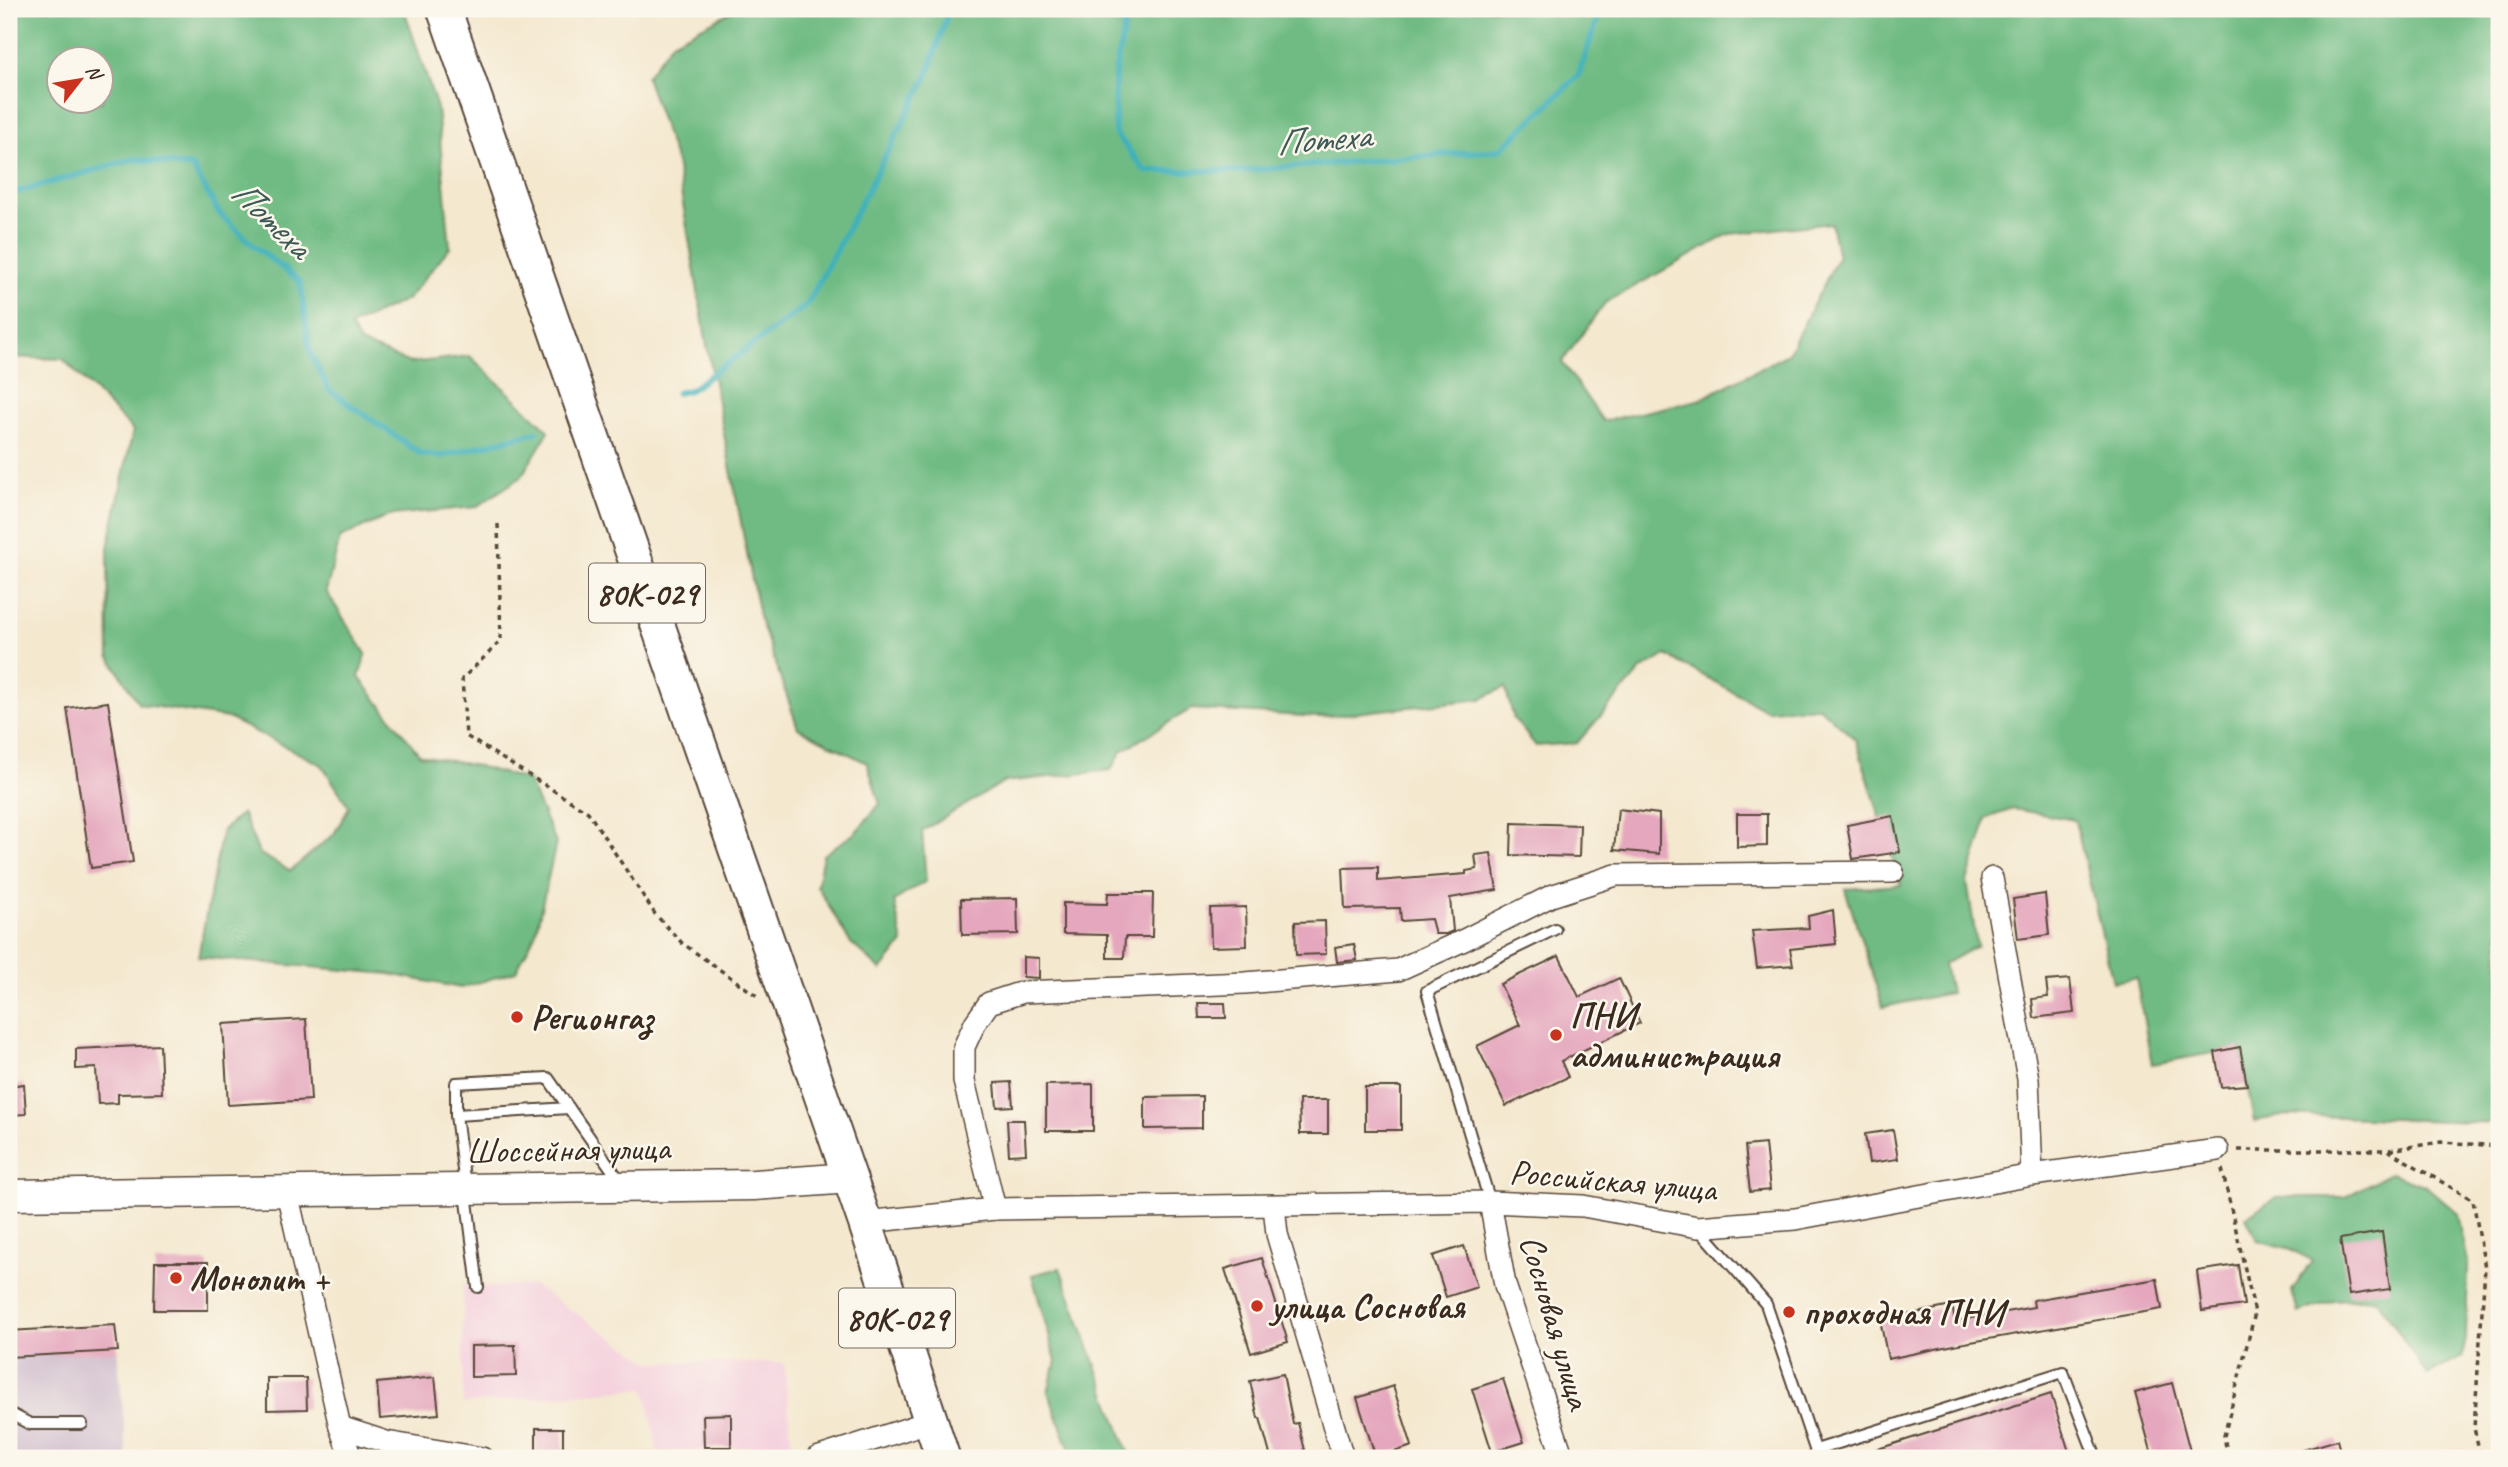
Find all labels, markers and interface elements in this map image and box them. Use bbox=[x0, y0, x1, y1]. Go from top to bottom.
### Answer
north arrow bbox=[46, 46, 116, 116]
text: N bbox=[80, 61, 109, 86]
water label: Потеха bbox=[1274, 111, 1376, 166]
water label: Потеха bbox=[221, 169, 325, 271]
road number: 80К-029 bbox=[589, 564, 705, 622]
place label: ПНИ администрация bbox=[1570, 993, 1781, 1078]
place label: Регионгаз bbox=[531, 995, 656, 1040]
marker: Регионгаз bbox=[509, 1009, 525, 1025]
marker: ПНИ администрация bbox=[1548, 1027, 1564, 1043]
street label: Шоссейная улица bbox=[466, 1125, 672, 1174]
street label: Российская улица bbox=[1508, 1149, 1720, 1212]
street label: Сосновая улица bbox=[1509, 1230, 1603, 1417]
place label: Монолит + bbox=[190, 1256, 331, 1301]
marker: Монолит + bbox=[168, 1270, 184, 1286]
place label: улица Сосновая bbox=[1268, 1284, 1466, 1329]
road number: 80К-029 bbox=[839, 1288, 955, 1348]
place label: проходная ПНИ bbox=[1803, 1290, 2009, 1335]
marker: улица Сосновая bbox=[1249, 1298, 1265, 1314]
marker: проходная ПНИ bbox=[1781, 1304, 1797, 1320]

